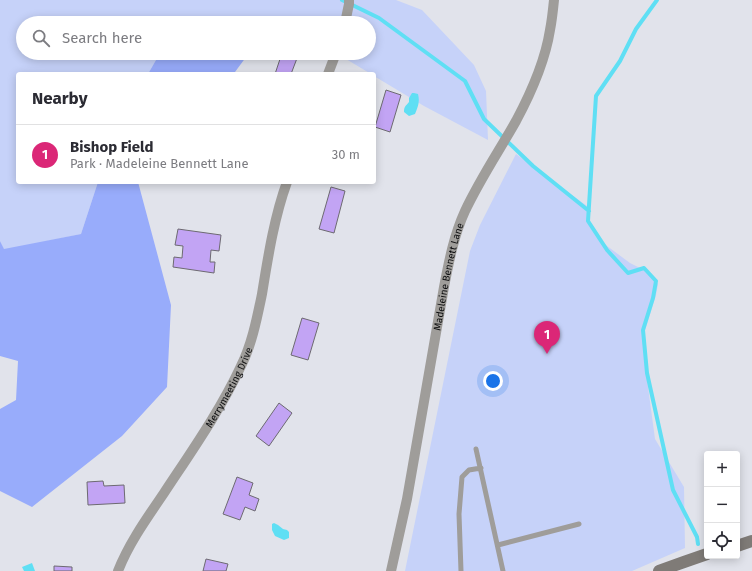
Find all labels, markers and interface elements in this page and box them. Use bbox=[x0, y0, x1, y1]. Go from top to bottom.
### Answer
search box bbox=[16, 16, 376, 60]
icon: search bbox=[30, 27, 52, 49]
text: Search here bbox=[62, 29, 142, 47]
text: Nearby bbox=[32, 88, 87, 109]
text: Bishop Field bbox=[70, 138, 153, 156]
text: 1 bbox=[42, 147, 48, 162]
text: 30 m bbox=[332, 147, 360, 162]
text: Park · Madeleine Bennett Lane bbox=[70, 156, 249, 171]
street label: Madeleine Bennett Lane bbox=[432, 221, 467, 332]
pin: 1 bbox=[534, 321, 560, 354]
street label: Merrymeeting Drive bbox=[203, 346, 255, 430]
your location bbox=[483, 371, 503, 391]
map controls bbox=[704, 451, 740, 559]
button: + bbox=[704, 451, 740, 487]
button: − bbox=[704, 487, 740, 523]
button: locate bbox=[704, 523, 740, 559]

